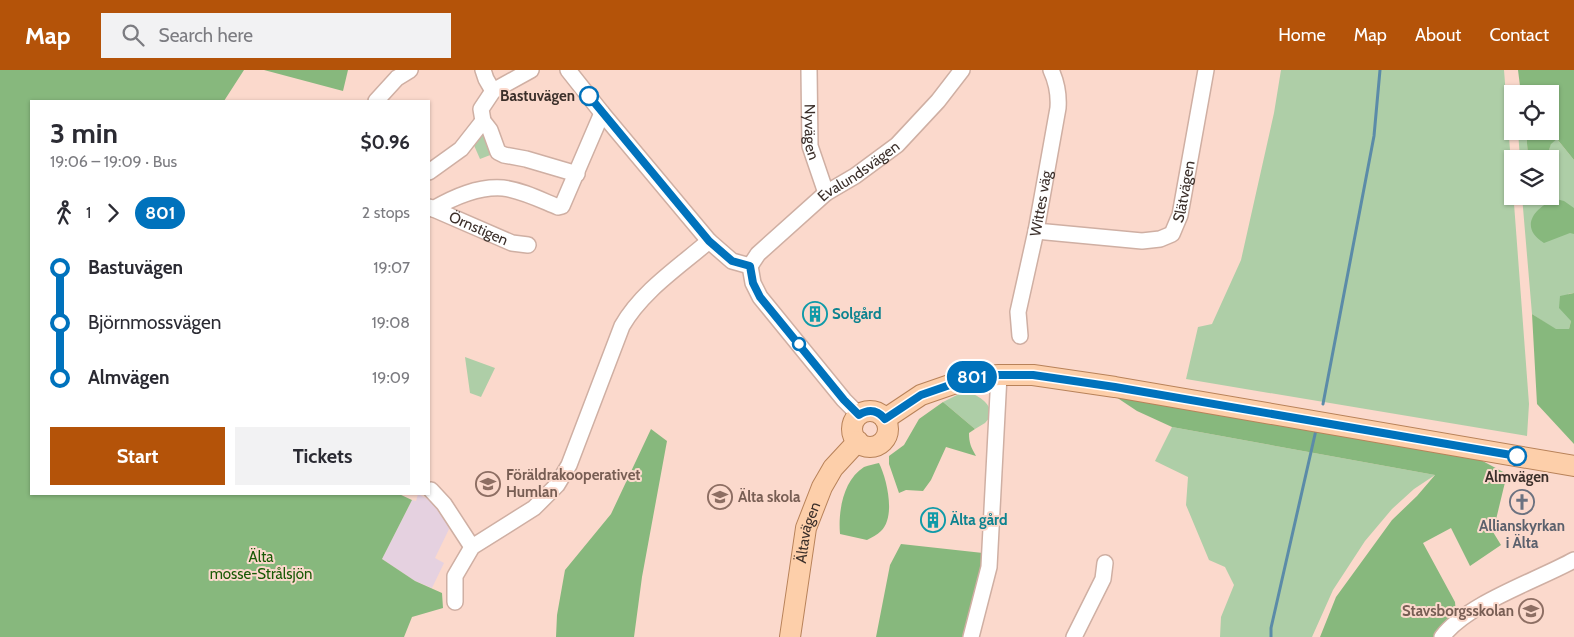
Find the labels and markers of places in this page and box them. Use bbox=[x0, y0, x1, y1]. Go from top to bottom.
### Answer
marker: Bastuvägen bbox=[579, 86, 599, 106]
place label: Bastuvägen bbox=[500, 87, 575, 105]
building icon: Solgård bbox=[802, 301, 828, 327]
place label: Solgård bbox=[832, 305, 882, 323]
unlabelled marker bbox=[792, 337, 806, 351]
marker: Almvägen bbox=[1507, 446, 1527, 466]
place label: Föräldrakooperativet Humlan bbox=[506, 466, 641, 501]
place label: Almvägen bbox=[1485, 468, 1549, 486]
school or university icon: Föräldrakooperativet Humlan bbox=[475, 471, 501, 497]
school or university icon: Älta skola bbox=[707, 484, 733, 510]
place label: Älta skola bbox=[738, 487, 801, 506]
church icon: Allianskyrkan i Älta bbox=[1509, 489, 1535, 515]
building icon: Älta gård bbox=[920, 507, 946, 533]
place label: Älta gård bbox=[950, 510, 1007, 529]
place label: Allianskyrkan i Älta bbox=[1479, 517, 1565, 552]
school or university icon: Stavsborgsskolan bbox=[1518, 598, 1544, 624]
place label: Stavsborgsskolan bbox=[1402, 602, 1514, 620]

